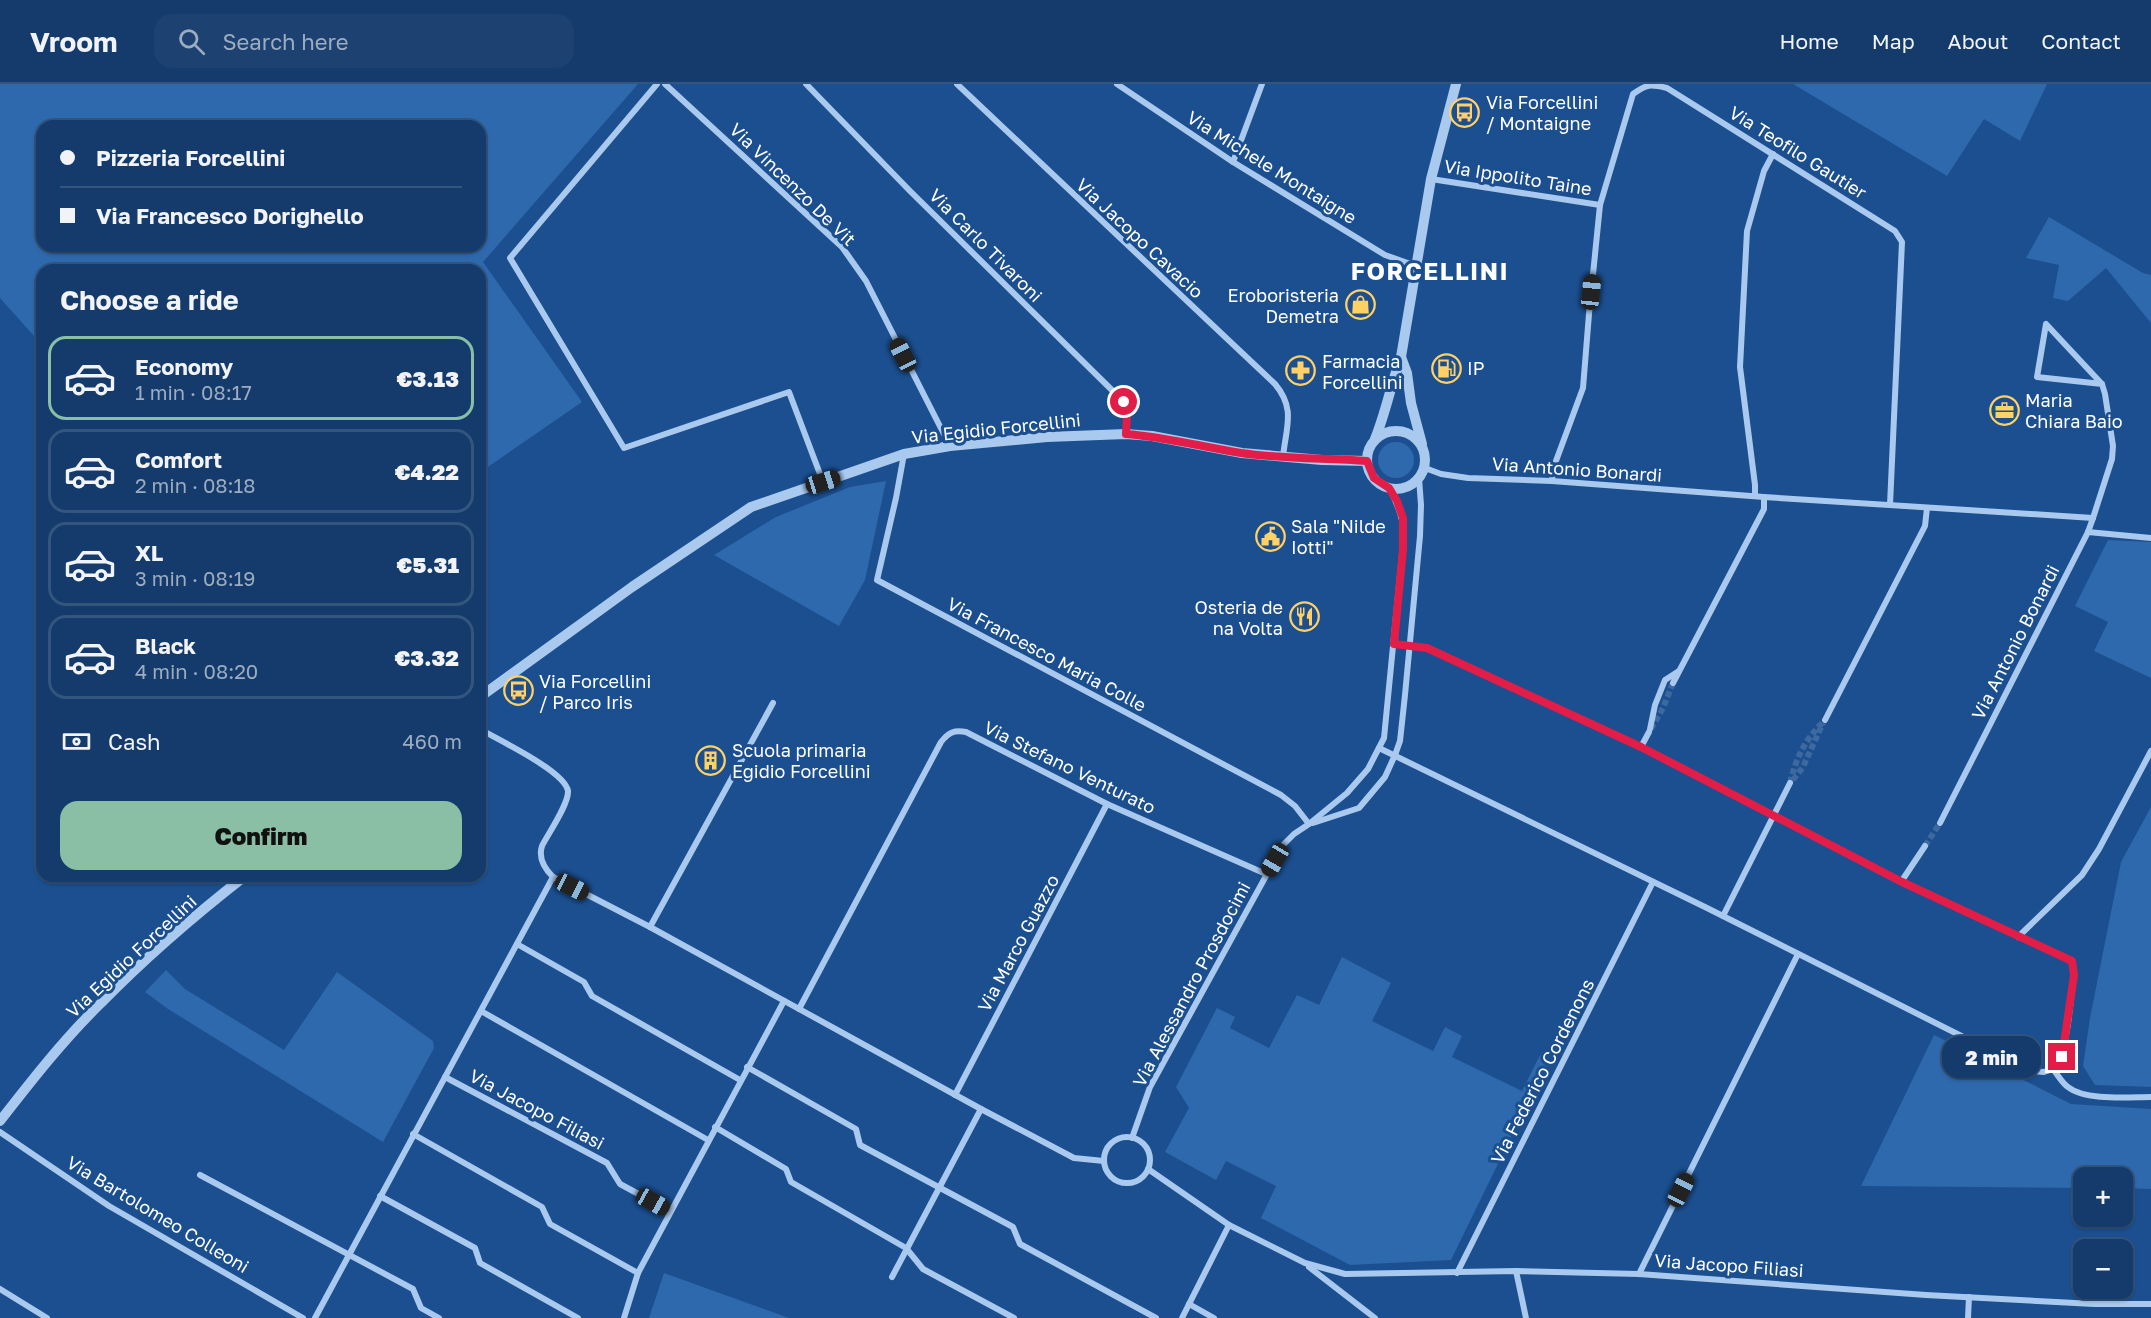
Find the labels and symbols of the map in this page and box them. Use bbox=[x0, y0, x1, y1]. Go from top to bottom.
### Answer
place label: Via Forcellini / Montaigne bbox=[1486, 91, 1598, 134]
bus stop icon: Via Forcellini / Montaigne bbox=[1449, 96, 1481, 128]
street label: Via Teofilo Gautier bbox=[1725, 101, 1871, 203]
street label: Via Michele Montaigne bbox=[1183, 106, 1361, 228]
street label: Via Vincenzo De Vit bbox=[725, 118, 861, 250]
street label: Via Ippolito Taine bbox=[1443, 154, 1593, 200]
street label: Via Jacopo Cavacio bbox=[1072, 173, 1208, 303]
street label: Via Carlo Tivaroni bbox=[925, 184, 1047, 306]
district label: FORCELLINI bbox=[1351, 256, 1509, 285]
car bbox=[1580, 273, 1602, 311]
place label: Eroboristeria Demetra bbox=[1227, 284, 1339, 327]
shop icon: Eroboristeria Demetra bbox=[1344, 289, 1376, 321]
car bbox=[887, 335, 919, 375]
place label: Farmacia Forcellini bbox=[1322, 350, 1403, 393]
fuel station icon: IP bbox=[1430, 352, 1462, 384]
pharmacy icon: Farmacia Forcellini bbox=[1285, 355, 1317, 387]
place label: IP bbox=[1467, 357, 1484, 379]
route start bbox=[1110, 388, 1137, 415]
place label: Maria Chiara Baio bbox=[2025, 389, 2123, 432]
office icon: Maria Chiara Baio bbox=[1988, 394, 2020, 426]
street label: Via Egidio Forcellini bbox=[910, 408, 1082, 448]
street label: Via Antonio Bonardi bbox=[1491, 452, 1663, 486]
car bbox=[803, 468, 843, 496]
place label: Sala "Nilde Iotti" bbox=[1291, 515, 1386, 558]
public building icon: Sala "Nilde Iotti" bbox=[1254, 520, 1286, 552]
street label: Via Antonio Bonardi bbox=[1966, 561, 2064, 723]
street label: Via Francesco Maria Colle bbox=[944, 592, 1150, 716]
place label: Osteria de na Volta bbox=[1194, 596, 1283, 639]
restaurant icon: Osteria de na Volta bbox=[1288, 601, 1320, 633]
place label: Via Forcellini / Parco Iris bbox=[539, 670, 651, 713]
bus stop icon: Via Forcellini / Parco Iris bbox=[502, 675, 534, 707]
street label: Via Stefano Venturato bbox=[981, 716, 1159, 818]
place label: Scuola primaria Egidio Forcellini bbox=[732, 739, 871, 782]
building icon: Scuola primaria Egidio Forcellini bbox=[695, 744, 727, 776]
car bbox=[1258, 840, 1292, 880]
car bbox=[552, 871, 592, 903]
street label: Via Marco Guazzo bbox=[973, 871, 1063, 1015]
street label: Via Alessandro Prosdocimi bbox=[1128, 878, 1254, 1090]
street label: Via Egidio Forcellini bbox=[61, 890, 201, 1022]
street label: Via Federico Cordenons bbox=[1486, 975, 1598, 1167]
callout: 2 min bbox=[1942, 1036, 2041, 1078]
route end bbox=[2048, 1043, 2075, 1070]
street label: Via Jacopo Filiasi bbox=[466, 1064, 608, 1154]
street label: Via Bartolomeo Colleoni bbox=[63, 1151, 253, 1277]
car bbox=[1665, 1170, 1697, 1210]
car bbox=[633, 1185, 673, 1219]
street label: Via Jacopo Filiasi bbox=[1654, 1249, 1804, 1281]

